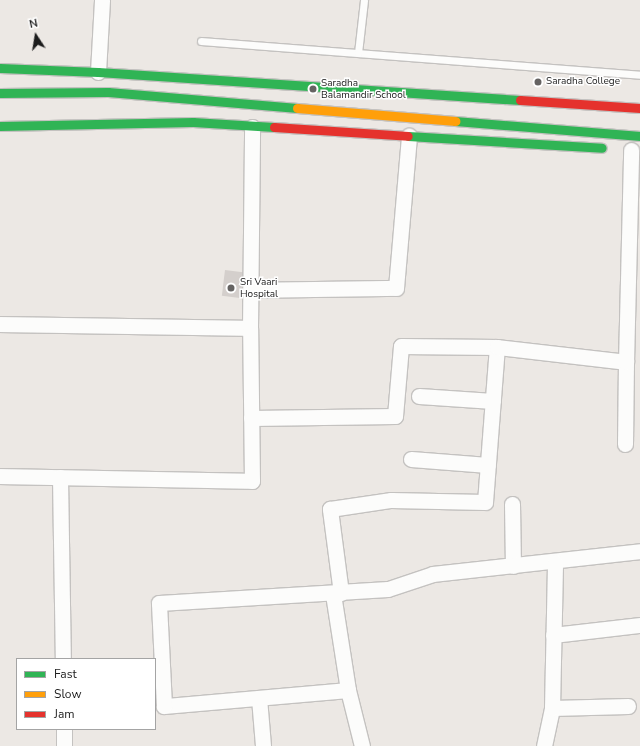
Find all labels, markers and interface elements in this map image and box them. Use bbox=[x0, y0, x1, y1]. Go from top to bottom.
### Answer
north arrow bbox=[16, 16, 56, 56]
text: N bbox=[28, 16, 39, 32]
place label: Saradha College bbox=[546, 76, 620, 88]
place label: Saradha Balamandir School bbox=[321, 77, 406, 100]
marker: Saradha College bbox=[533, 77, 543, 87]
marker: Saradha Balamandir School bbox=[308, 84, 318, 94]
place label: Sri Vaari Hospital bbox=[240, 276, 278, 300]
marker: Sri Vaari Hospital bbox=[225, 282, 237, 294]
legend bbox=[16, 658, 156, 730]
text: Fast bbox=[54, 666, 77, 682]
text: Slow bbox=[54, 686, 82, 702]
text: Jam bbox=[54, 706, 75, 722]

